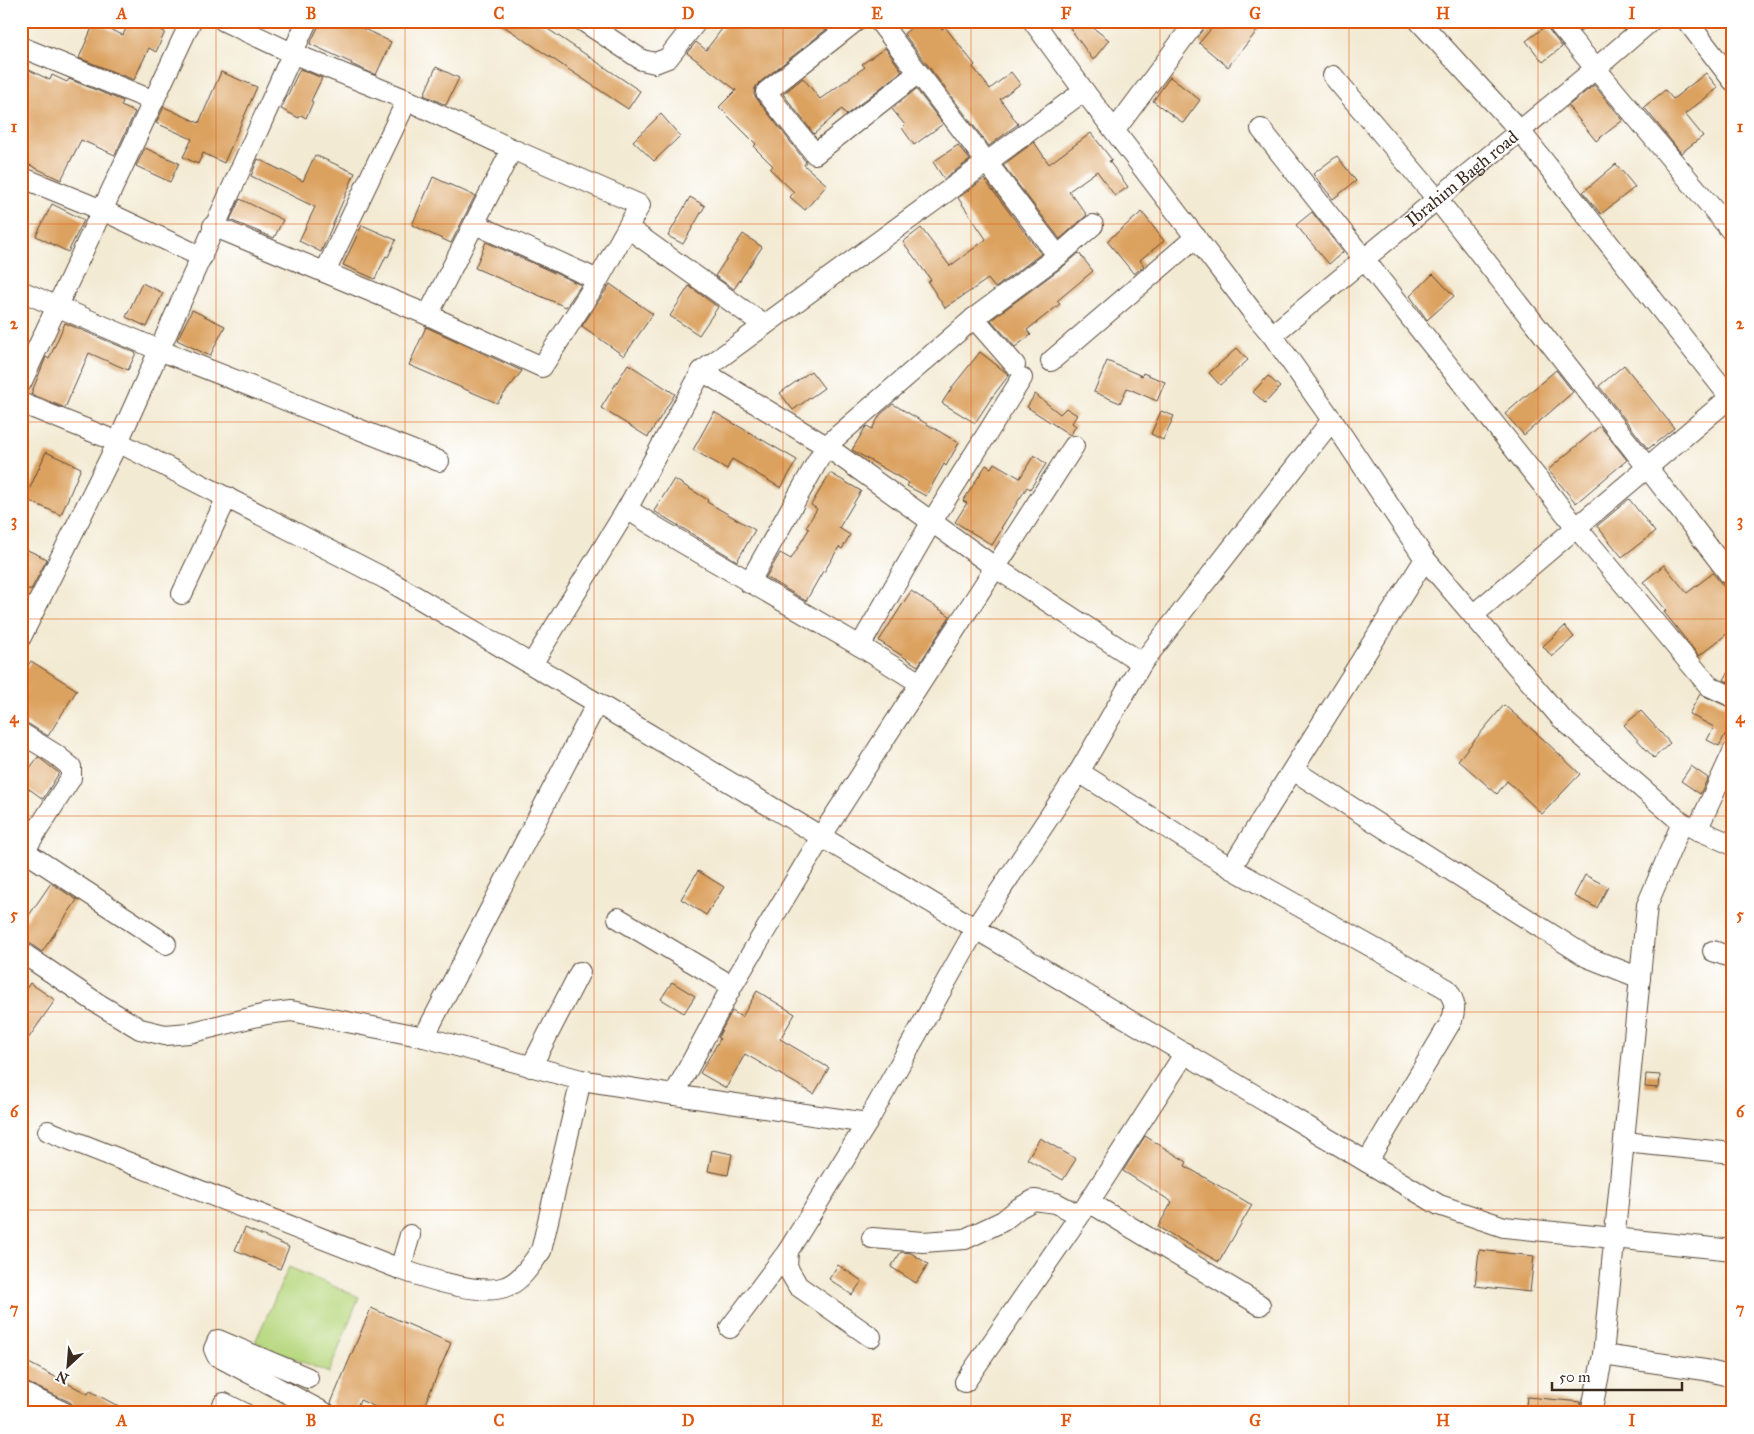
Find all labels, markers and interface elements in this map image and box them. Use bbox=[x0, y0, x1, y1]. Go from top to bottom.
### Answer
text: A bbox=[116, 4, 128, 23]
text: B bbox=[306, 4, 316, 23]
text: C bbox=[494, 4, 505, 23]
text: D bbox=[682, 4, 695, 23]
text: E bbox=[871, 4, 883, 23]
text: F bbox=[1061, 4, 1072, 23]
text: G bbox=[1249, 4, 1261, 23]
text: H bbox=[1436, 4, 1450, 23]
text: I bbox=[1629, 4, 1636, 23]
text: 1 bbox=[11, 117, 18, 136]
text: 1 bbox=[1737, 117, 1744, 136]
street label: Ibrahim Bagh road bbox=[1401, 126, 1523, 231]
text: 2 bbox=[10, 314, 19, 333]
text: 2 bbox=[1736, 314, 1745, 333]
text: 3 bbox=[11, 511, 17, 531]
text: 3 bbox=[1737, 511, 1743, 531]
text: 4 bbox=[10, 708, 20, 728]
text: 4 bbox=[1736, 708, 1746, 728]
text: 5 bbox=[10, 905, 18, 924]
text: 5 bbox=[1736, 905, 1744, 924]
text: 6 bbox=[10, 1102, 19, 1121]
text: 6 bbox=[1736, 1102, 1745, 1121]
text: 7 bbox=[10, 1299, 19, 1318]
text: 7 bbox=[1736, 1299, 1745, 1318]
north arrow bbox=[42, 1342, 92, 1392]
scale bar bbox=[1552, 1359, 1682, 1391]
text: N bbox=[53, 1367, 72, 1387]
text: 50 m bbox=[1559, 1368, 1591, 1386]
text: A bbox=[116, 1411, 128, 1430]
text: B bbox=[306, 1411, 316, 1430]
text: C bbox=[494, 1411, 505, 1430]
text: D bbox=[682, 1411, 695, 1430]
text: E bbox=[871, 1411, 883, 1430]
text: F bbox=[1061, 1411, 1072, 1430]
text: G bbox=[1249, 1411, 1261, 1430]
text: H bbox=[1436, 1411, 1450, 1430]
text: I bbox=[1629, 1411, 1636, 1430]

